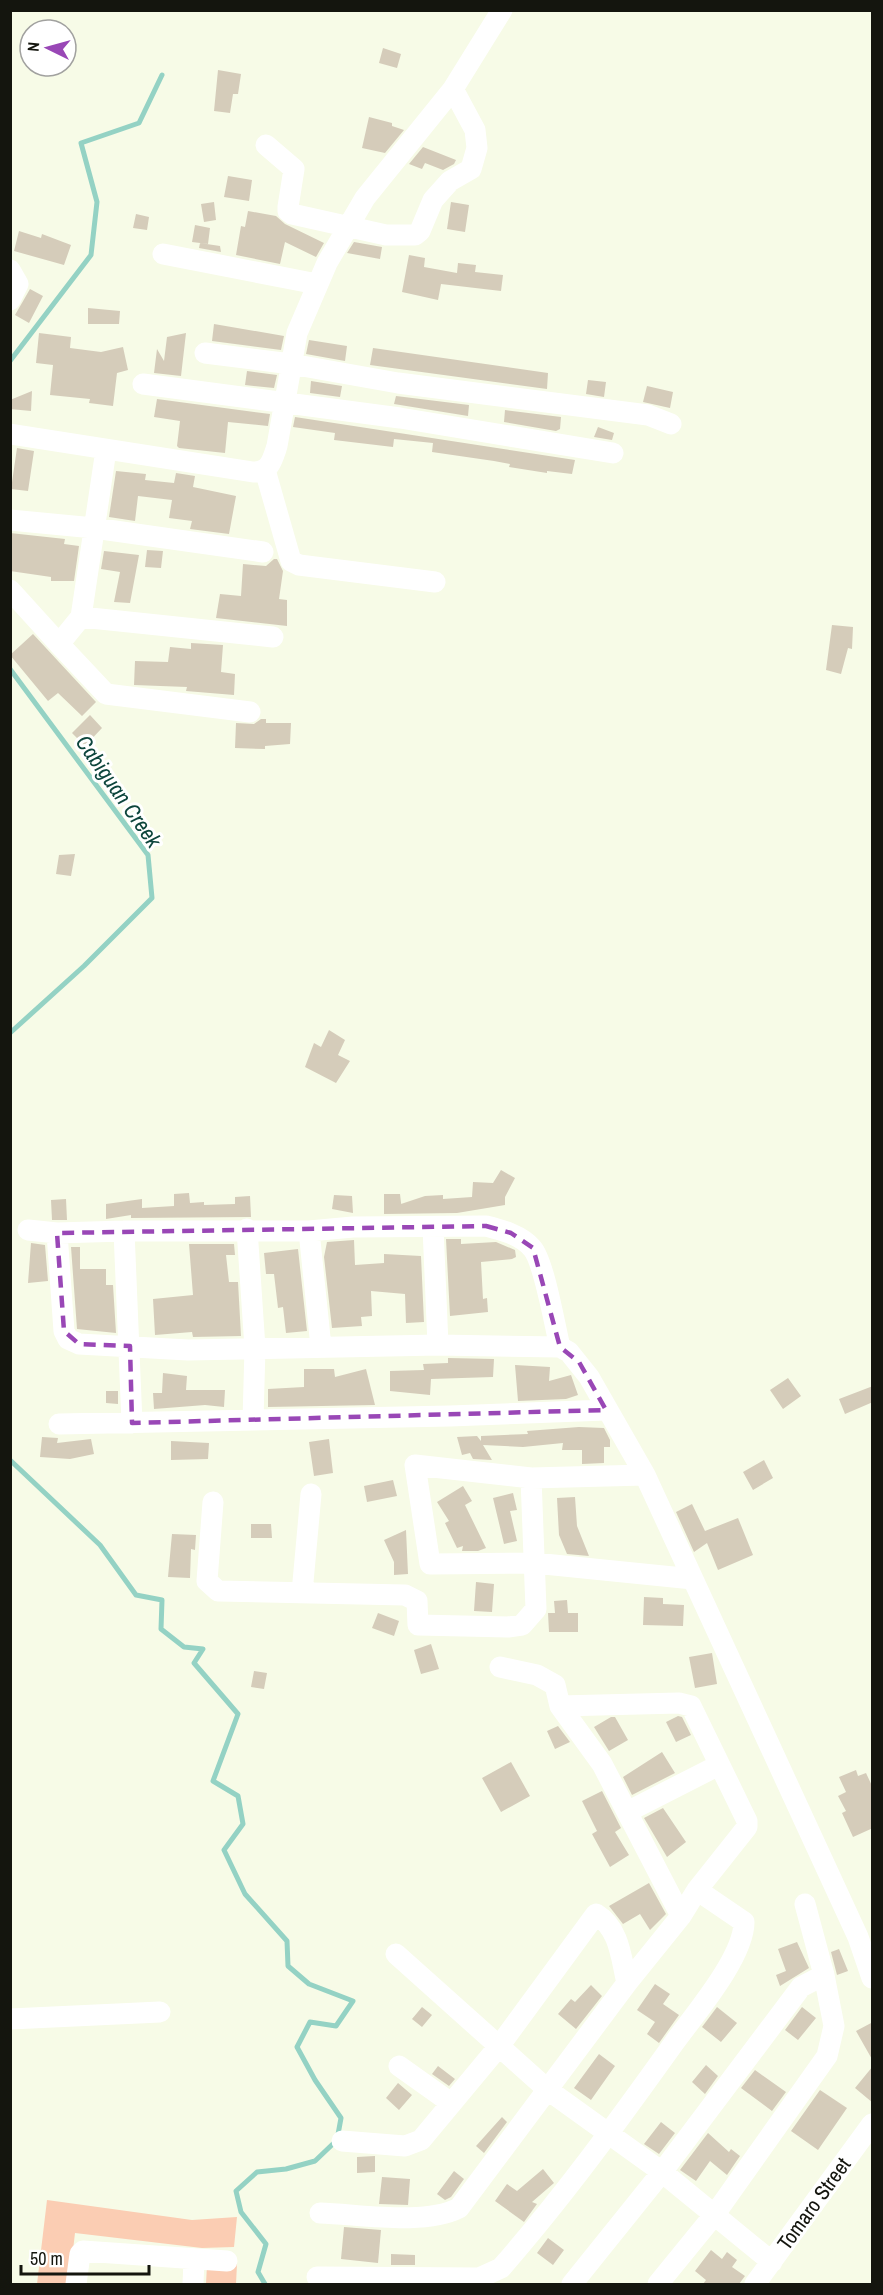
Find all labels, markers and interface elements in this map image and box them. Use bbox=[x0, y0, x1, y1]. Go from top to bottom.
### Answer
north arrow bbox=[18, 18, 78, 78]
text: N bbox=[22, 41, 44, 52]
water label: Cabiguan Creek bbox=[69, 729, 170, 854]
street label: Tomaro Street bbox=[770, 2151, 857, 2256]
scale bar bbox=[21, 2238, 148, 2276]
text: 50 m bbox=[30, 2246, 63, 2271]

